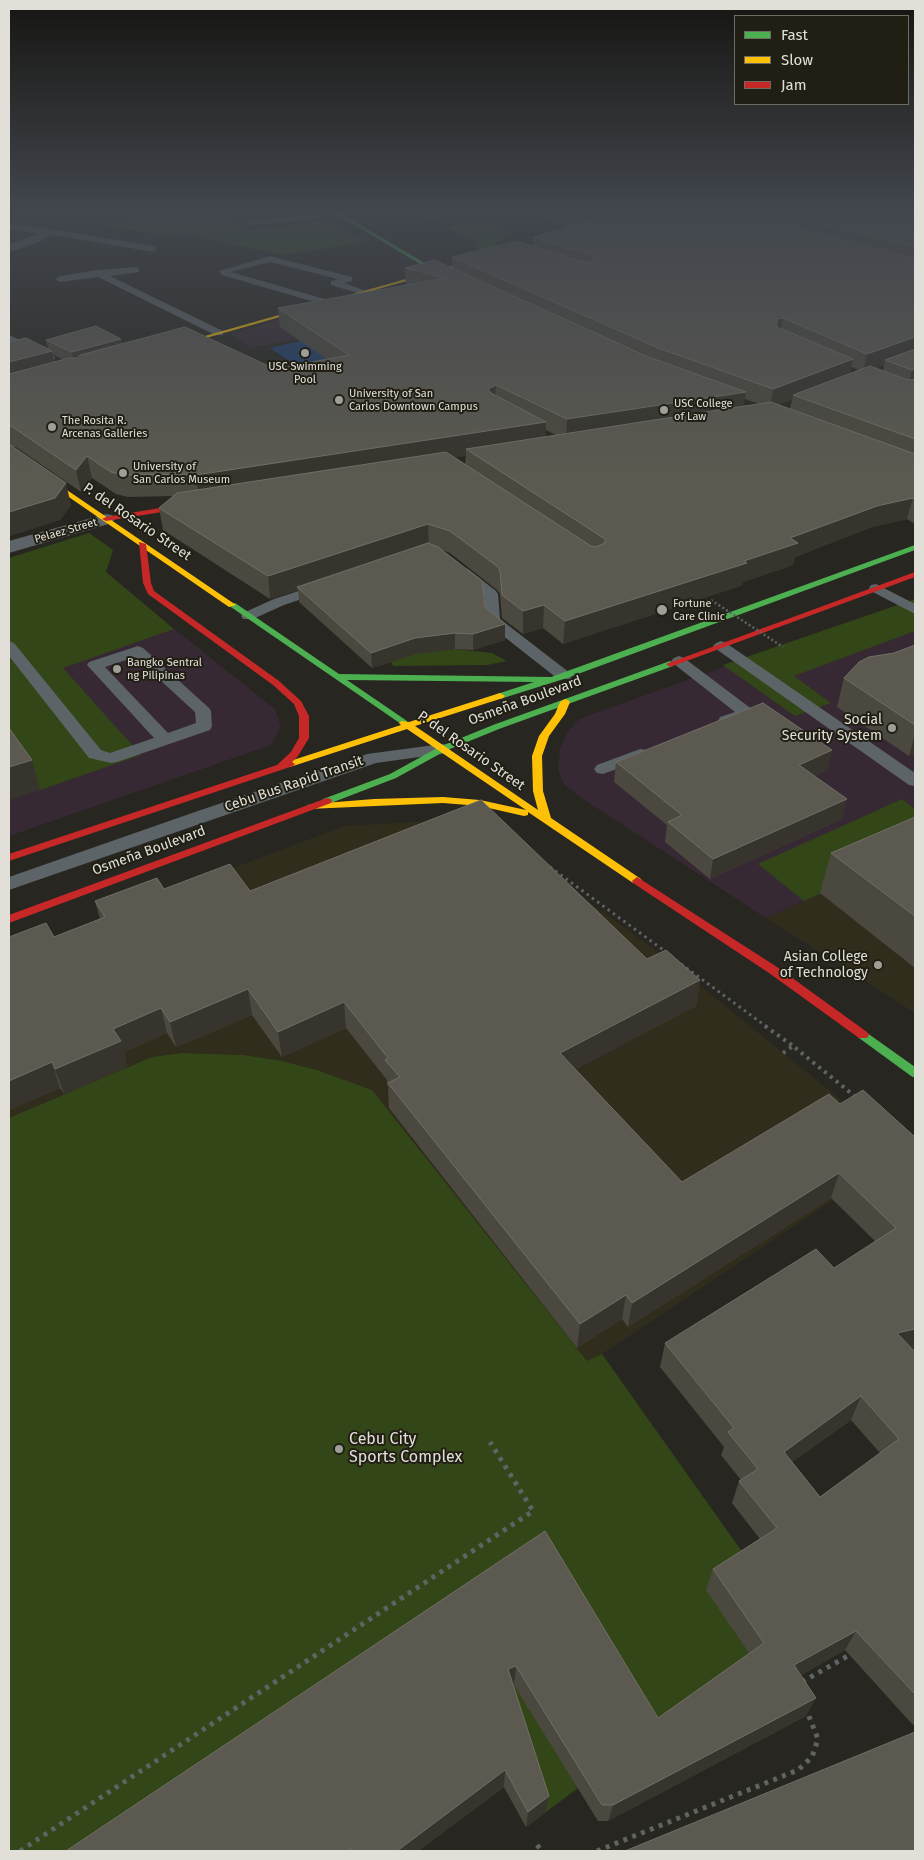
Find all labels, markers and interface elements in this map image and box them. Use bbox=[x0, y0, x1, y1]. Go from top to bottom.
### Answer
legend bbox=[734, 15, 909, 105]
text: Fast bbox=[781, 26, 808, 44]
text: Slow bbox=[781, 51, 813, 69]
text: Jam bbox=[781, 76, 807, 94]
marker: USC Swimming Pool bbox=[299, 347, 311, 359]
place label: USC Swimming Pool bbox=[268, 360, 342, 386]
place label: University of San Carlos Downtown Campus bbox=[349, 387, 478, 413]
marker: University of San Carlos Downtown Campus bbox=[333, 394, 345, 406]
place label: USC College of Law bbox=[674, 397, 733, 423]
marker: USC College of Law bbox=[658, 404, 670, 416]
place label: The Rosita R. Arcenas Galleries bbox=[62, 414, 147, 440]
marker: The Rosita R. Arcenas Galleries bbox=[46, 421, 58, 433]
place label: University of San Carlos Museum bbox=[133, 460, 230, 486]
marker: University of San Carlos Museum bbox=[117, 467, 129, 479]
street label: P. del Rosario Street bbox=[80, 480, 194, 564]
street label: Pelaez Street bbox=[33, 516, 99, 546]
place label: Fortune Care Clinic bbox=[673, 597, 725, 623]
marker: Fortune Care Clinic bbox=[655, 603, 669, 617]
place label: Bangko Sentral ng Pilipinas bbox=[127, 656, 202, 682]
marker: Bangko Sentral ng Pilipinas bbox=[111, 663, 123, 675]
street label: Osmeña Boulevard bbox=[466, 673, 584, 729]
street label: P. del Rosario Street bbox=[414, 708, 528, 794]
place label: Social Security System bbox=[782, 712, 882, 744]
marker: Social Security System bbox=[886, 722, 898, 734]
street label: Cebu Bus Rapid Transit bbox=[222, 752, 366, 816]
street label: Osmeña Boulevard bbox=[90, 823, 208, 879]
place label: Asian College of Technology bbox=[780, 949, 868, 982]
marker: Asian College of Technology bbox=[872, 959, 884, 971]
place label: Cebu City Sports Complex bbox=[349, 1430, 462, 1468]
marker: Cebu City Sports Complex bbox=[333, 1443, 345, 1455]

